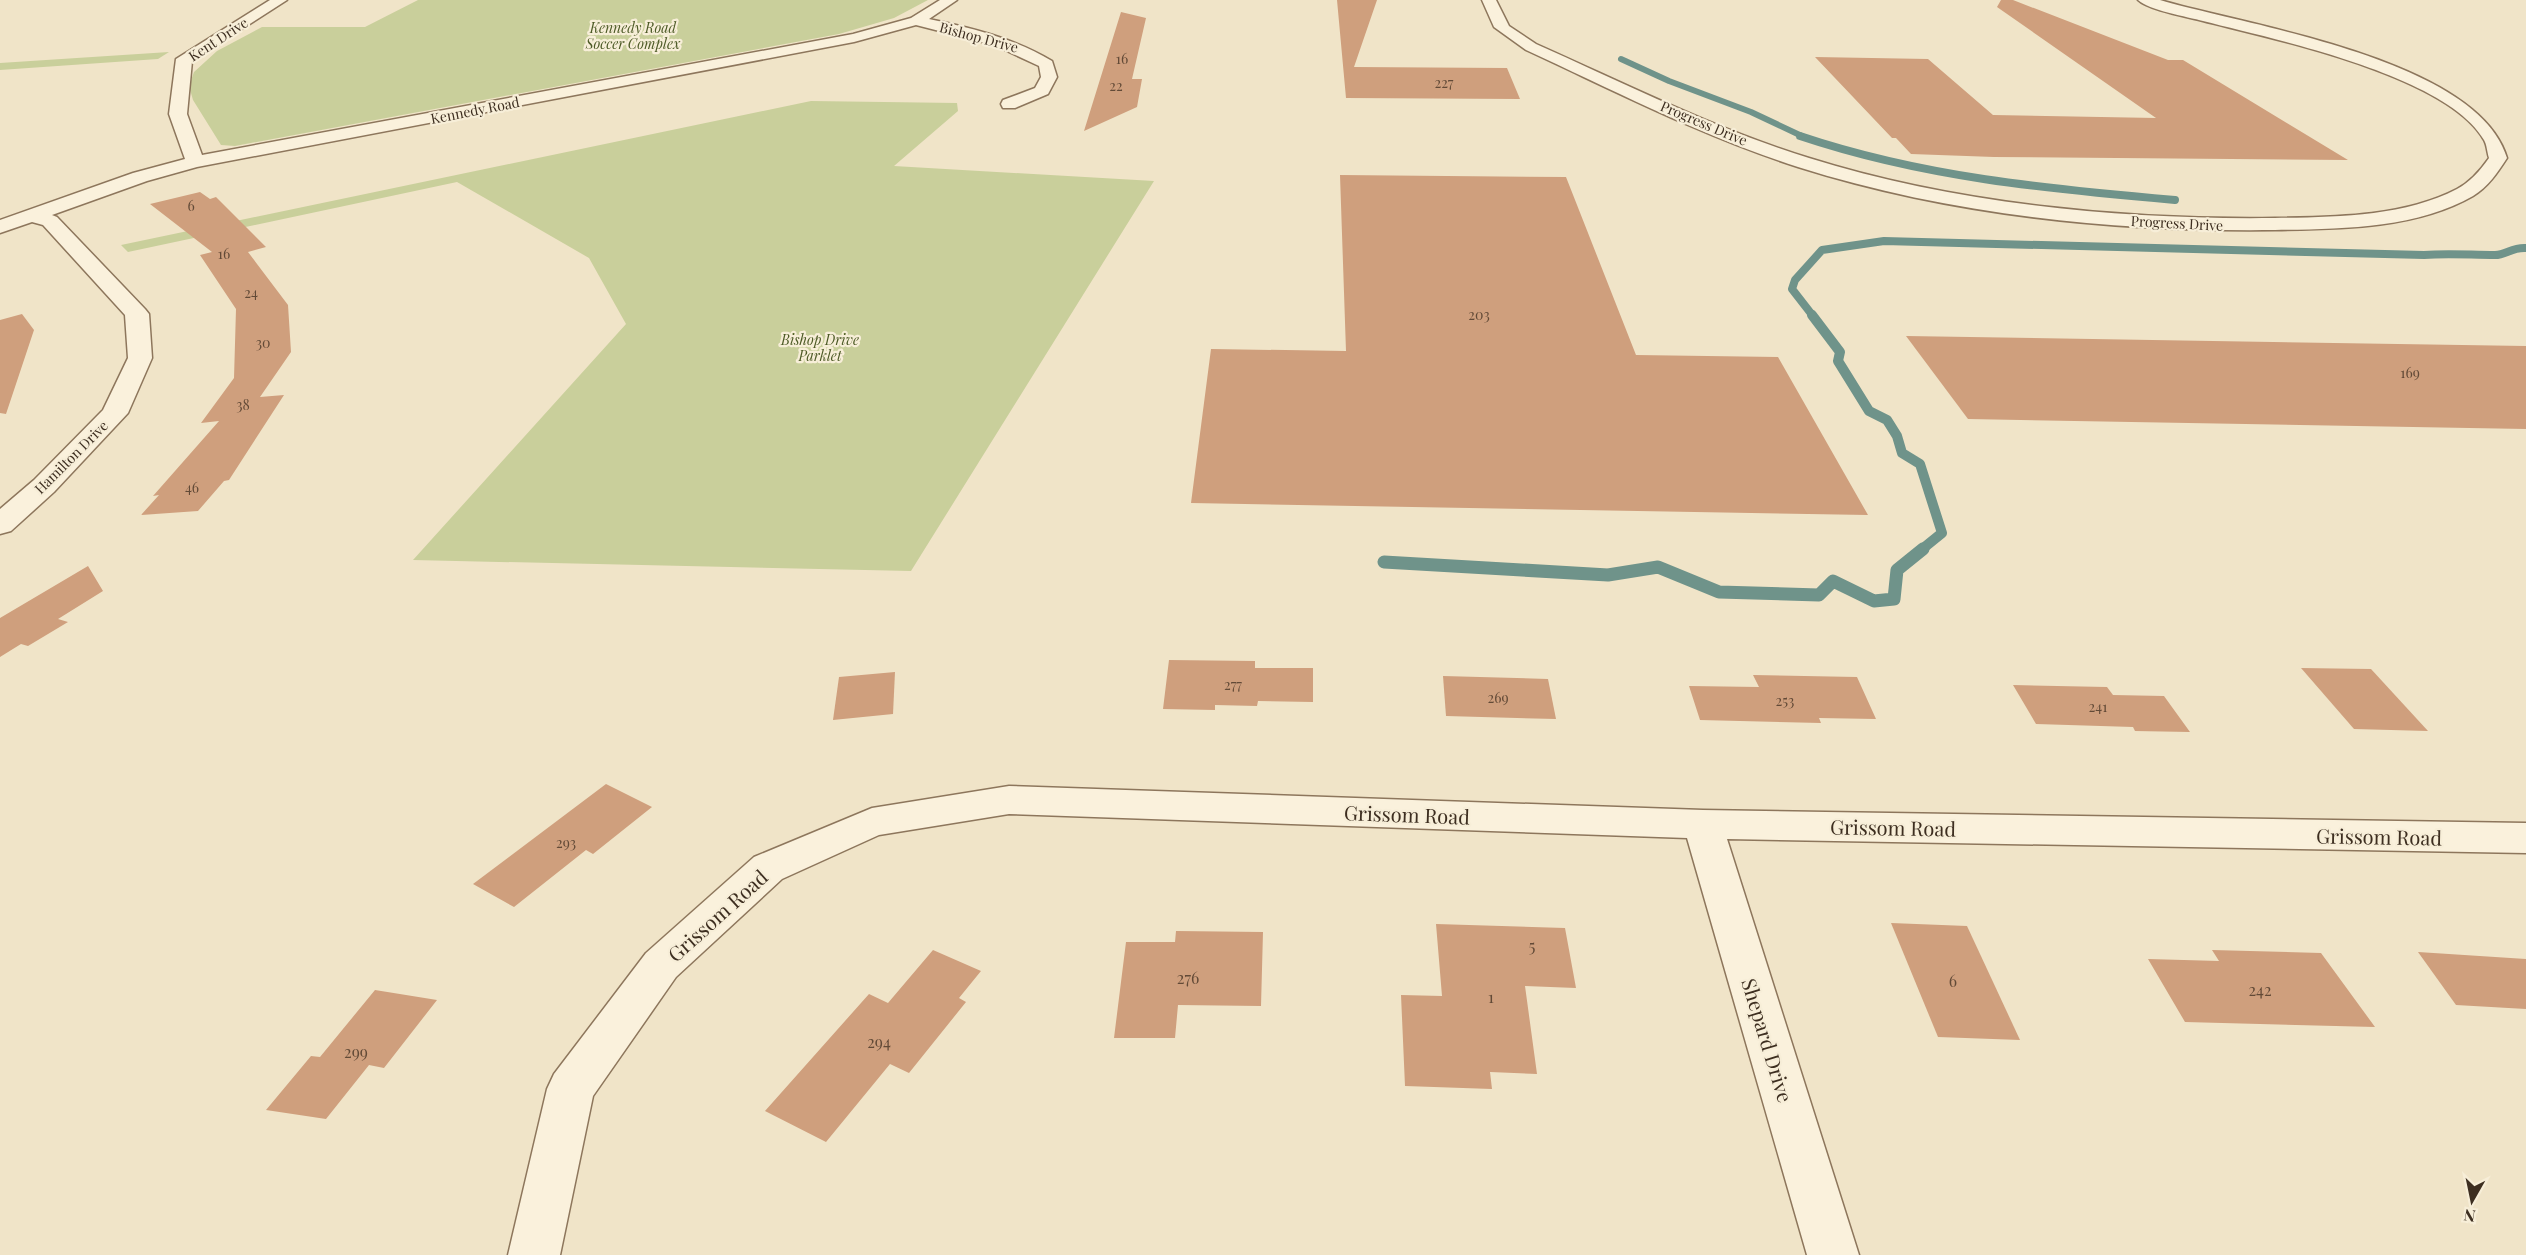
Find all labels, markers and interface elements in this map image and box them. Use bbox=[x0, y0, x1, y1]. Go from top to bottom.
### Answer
street label: Kent Drive bbox=[185, 13, 251, 65]
street label: Bishop Drive bbox=[938, 17, 1020, 57]
park label: Kennedy Road Soccer Complex bbox=[585, 18, 681, 53]
house number: 16 bbox=[1116, 49, 1128, 68]
house number: 227 bbox=[1434, 73, 1454, 92]
house number: 22 bbox=[1109, 76, 1123, 95]
street label: Kennedy Road bbox=[429, 92, 521, 128]
street label: Progress Drive bbox=[1658, 96, 1750, 150]
house number: 6 bbox=[187, 196, 195, 215]
street label: Progress Drive bbox=[2130, 211, 2224, 235]
house number: 16 bbox=[218, 244, 230, 263]
house number: 24 bbox=[244, 283, 258, 302]
house number: 203 bbox=[1468, 305, 1490, 324]
park label: Bishop Drive Parklet bbox=[780, 330, 859, 365]
house number: 30 bbox=[256, 333, 270, 352]
house number: 169 bbox=[2400, 363, 2420, 382]
house number: 38 bbox=[236, 395, 250, 414]
street label: Hamilton Drive bbox=[30, 416, 112, 498]
house number: 46 bbox=[185, 478, 199, 497]
house number: 277 bbox=[1224, 675, 1242, 694]
house number: 269 bbox=[1487, 688, 1509, 707]
house number: 253 bbox=[1776, 691, 1794, 710]
house number: 241 bbox=[2089, 697, 2107, 716]
street label: Grissom Road bbox=[1344, 798, 1471, 830]
street label: Grissom Road bbox=[1830, 812, 1957, 842]
street label: Grissom Road bbox=[2316, 821, 2443, 851]
house number: 293 bbox=[556, 833, 576, 852]
street label: Grissom Road bbox=[661, 863, 773, 967]
house number: 5 bbox=[1529, 935, 1535, 956]
house number: 276 bbox=[1177, 967, 1199, 988]
house number: 6 bbox=[1949, 970, 1957, 991]
street label: Shepard Drive bbox=[1736, 975, 1800, 1105]
house number: 242 bbox=[2248, 979, 2272, 1000]
house number: 1 bbox=[1488, 986, 1494, 1007]
house number: 294 bbox=[867, 1031, 891, 1052]
house number: 299 bbox=[344, 1041, 368, 1062]
north arrow bbox=[2442, 1171, 2502, 1231]
text: N bbox=[2462, 1205, 2477, 1228]

